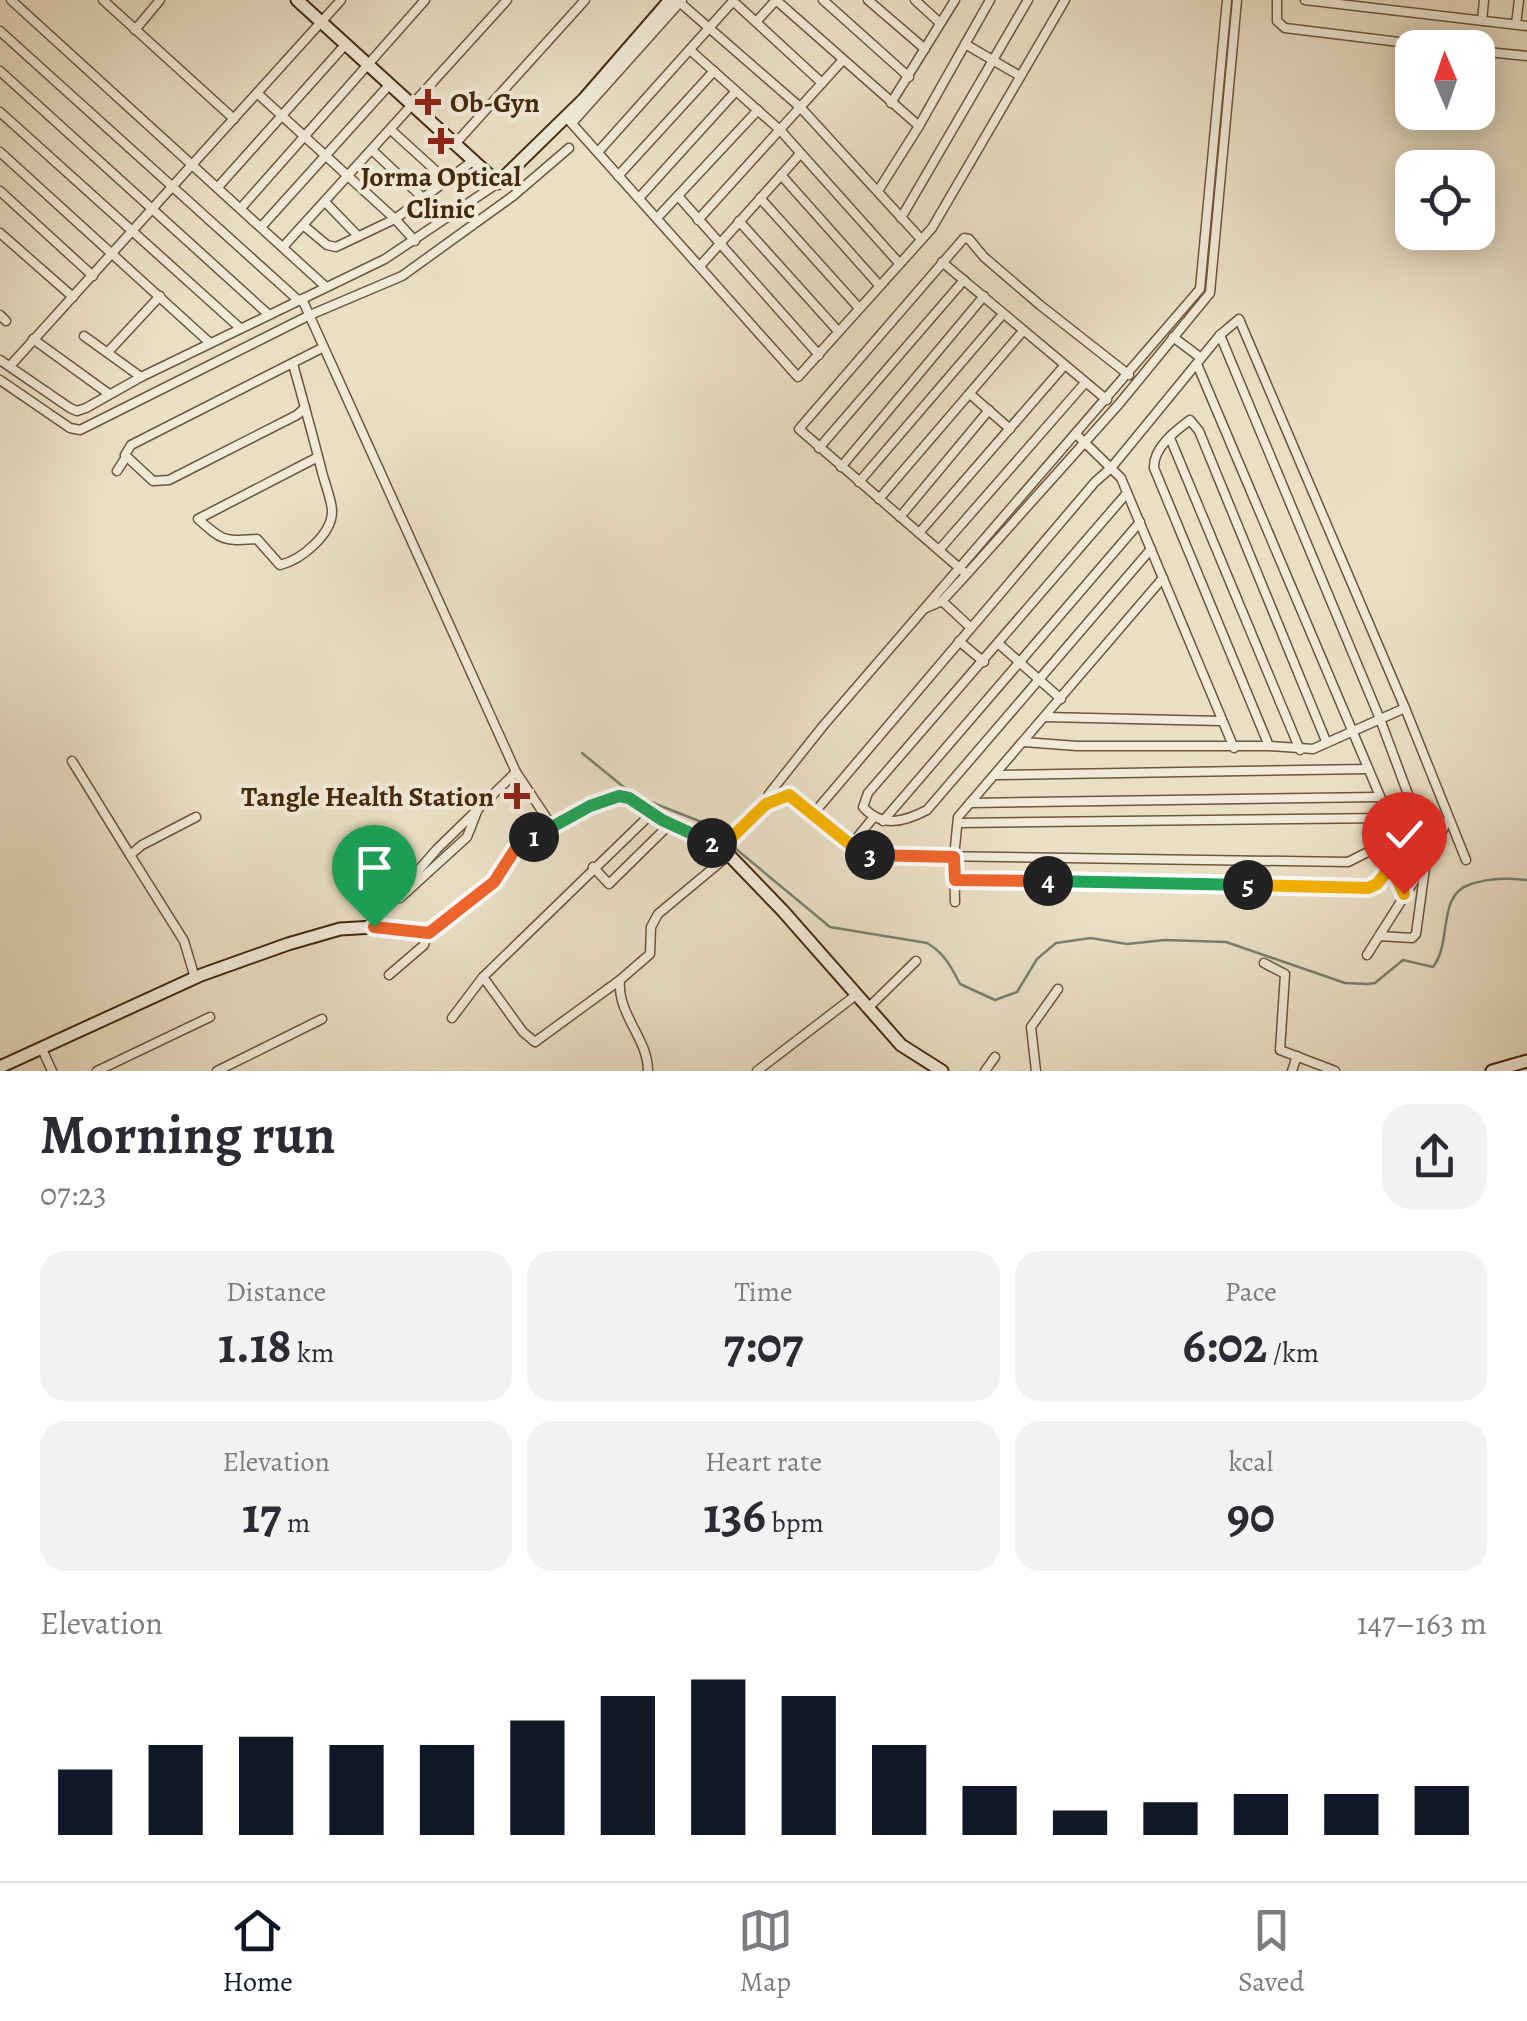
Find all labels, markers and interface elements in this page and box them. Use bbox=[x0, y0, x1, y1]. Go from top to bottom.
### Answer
north arrow bbox=[1395, 30, 1495, 130]
map controls bbox=[1395, 30, 1495, 250]
place label: Ob-Gyn bbox=[450, 84, 540, 122]
marker: Ob-Gyn bbox=[415, 89, 441, 115]
marker: Jorma Optical Clinic bbox=[428, 128, 454, 154]
button: locate bbox=[1395, 150, 1495, 250]
place label: Jorma Optical Clinic bbox=[361, 158, 522, 228]
place label: Tangle Health Station bbox=[241, 778, 494, 816]
marker: Tangle Health Station bbox=[504, 783, 530, 809]
pin bbox=[1362, 792, 1447, 895]
icon: check bbox=[1377, 807, 1432, 862]
pin: 1 bbox=[509, 812, 559, 862]
text: 1 bbox=[529, 818, 539, 856]
pin: 2 bbox=[687, 818, 737, 868]
text: 2 bbox=[705, 824, 719, 862]
pin bbox=[332, 825, 417, 928]
pin: 3 bbox=[845, 830, 895, 880]
text: 3 bbox=[864, 836, 876, 874]
icon: arrive bbox=[347, 840, 402, 895]
pin: 4 bbox=[1023, 856, 1073, 906]
pin: 5 bbox=[1223, 860, 1273, 910]
text: 4 bbox=[1041, 862, 1055, 900]
text: 5 bbox=[1242, 866, 1254, 904]
text: Morning run bbox=[40, 1097, 335, 1172]
button: share bbox=[1382, 1104, 1487, 1209]
text: 07:23 bbox=[40, 1172, 107, 1216]
text: Distance bbox=[226, 1273, 326, 1311]
text: Time bbox=[734, 1273, 793, 1311]
text: Pace bbox=[1225, 1273, 1277, 1311]
text: 1.18 bbox=[218, 1311, 292, 1379]
text: 7:07 bbox=[724, 1311, 803, 1379]
text: 6:02 bbox=[1183, 1311, 1267, 1379]
text: km bbox=[292, 1334, 334, 1372]
text: /km bbox=[1267, 1334, 1319, 1372]
text: Elevation bbox=[222, 1443, 330, 1481]
text: Heart rate bbox=[705, 1443, 822, 1481]
text: kcal bbox=[1228, 1443, 1273, 1481]
text: 17 bbox=[242, 1481, 281, 1549]
text: 136 bbox=[703, 1481, 766, 1549]
text: 90 bbox=[1227, 1481, 1275, 1549]
text: m bbox=[281, 1504, 310, 1542]
text: bpm bbox=[766, 1504, 824, 1542]
text: Elevation bbox=[40, 1601, 163, 1645]
text: 147–163 m bbox=[1357, 1601, 1487, 1645]
tab: Home bbox=[223, 1903, 293, 2001]
tab: Map bbox=[738, 1903, 793, 2001]
tab: Saved bbox=[1238, 1903, 1304, 2001]

